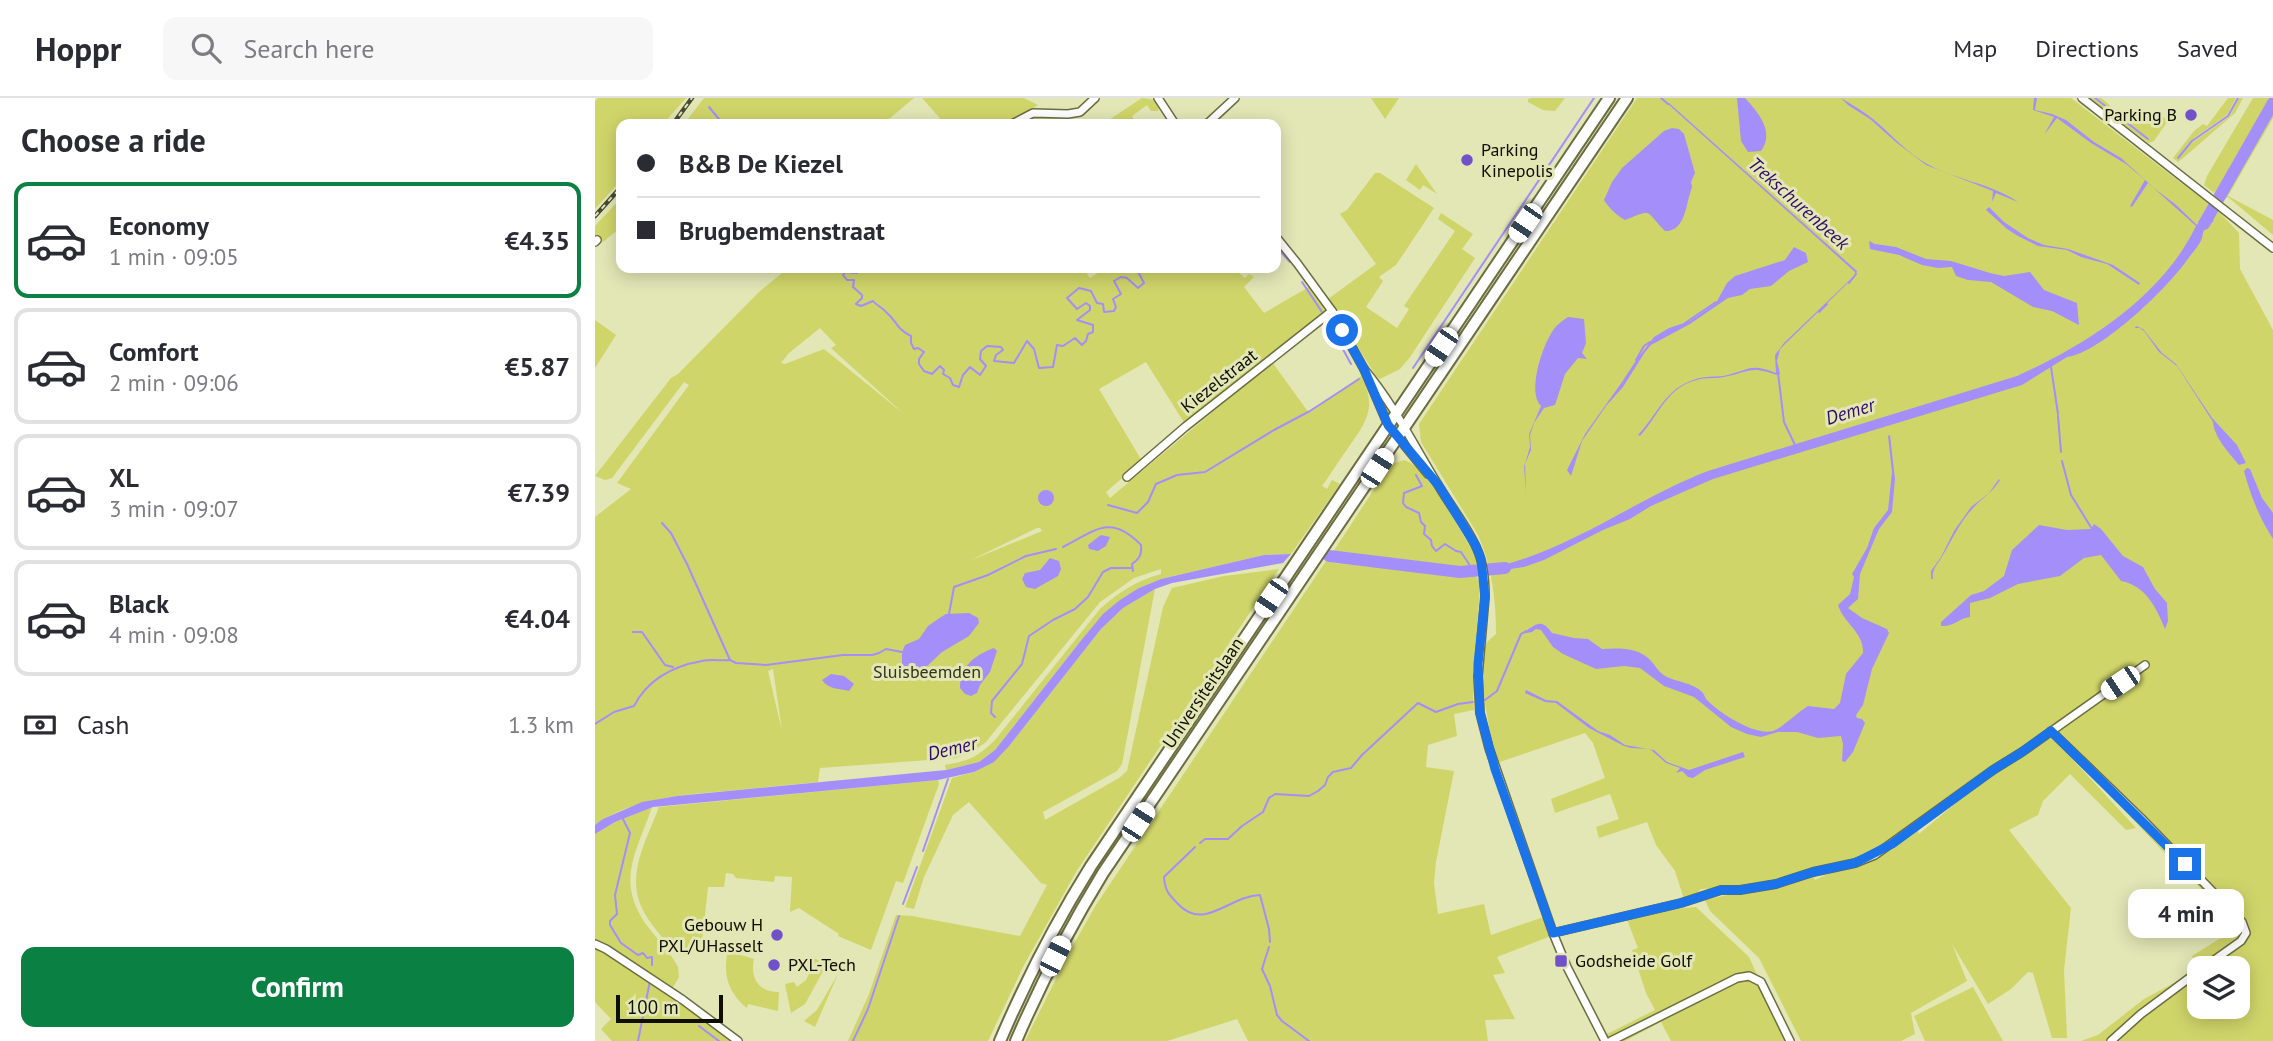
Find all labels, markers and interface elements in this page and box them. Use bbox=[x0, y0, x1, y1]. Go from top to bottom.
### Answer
search box bbox=[163, 17, 653, 80]
text: Hoppr bbox=[35, 27, 121, 70]
icon: search bbox=[187, 29, 225, 67]
text: Search here bbox=[243, 32, 375, 65]
text: Map bbox=[1953, 33, 1997, 64]
text: Directions bbox=[2035, 33, 2139, 64]
text: Saved bbox=[2177, 33, 2238, 64]
place label: Parking B bbox=[2104, 103, 2177, 126]
marker: Parking B bbox=[2183, 107, 2199, 123]
text: Choose a ride bbox=[21, 119, 206, 161]
place label: Parking Kinepolis bbox=[1481, 138, 1553, 182]
text: B&B De Kiezel bbox=[679, 147, 843, 180]
water label: Trekschurenbeek bbox=[1743, 151, 1856, 256]
marker: Parking Kinepolis bbox=[1459, 152, 1475, 168]
car bbox=[1505, 200, 1546, 246]
icon: car bbox=[25, 209, 88, 272]
text: Economy bbox=[109, 209, 209, 242]
text: Brugbemdenstraat bbox=[679, 214, 885, 247]
text: €4.35 bbox=[505, 224, 570, 257]
text: 1 min · 09:05 bbox=[109, 242, 239, 271]
route start bbox=[1326, 314, 1358, 346]
car bbox=[1421, 324, 1462, 370]
icon: car bbox=[25, 335, 88, 398]
text: Comfort bbox=[109, 335, 199, 368]
street label: Kiezelstraat bbox=[1176, 344, 1261, 418]
text: €5.87 bbox=[505, 350, 570, 383]
text: 2 min · 09:06 bbox=[109, 368, 239, 397]
water label: Demer bbox=[1823, 392, 1879, 430]
car bbox=[1357, 445, 1398, 491]
icon: car bbox=[25, 461, 88, 524]
text: XL bbox=[109, 461, 139, 494]
text: €7.39 bbox=[508, 476, 570, 509]
text: 3 min · 09:07 bbox=[109, 494, 239, 523]
car bbox=[1251, 575, 1292, 621]
icon: car bbox=[25, 587, 88, 650]
text: Black bbox=[109, 587, 169, 620]
text: €4.04 bbox=[505, 602, 570, 635]
text: 4 min · 09:08 bbox=[109, 620, 239, 649]
street label: Universiteitslaan bbox=[1157, 633, 1248, 753]
park label: Sluisbeemden bbox=[873, 660, 981, 683]
car bbox=[2097, 663, 2144, 703]
icon: cash bbox=[21, 706, 59, 744]
text: Cash bbox=[77, 708, 129, 741]
text: 1.3 km bbox=[508, 710, 574, 739]
water label: Demer bbox=[925, 730, 981, 765]
car bbox=[1118, 799, 1159, 845]
route end bbox=[2169, 848, 2201, 880]
callout: 4 min bbox=[2127, 888, 2243, 938]
text: 4 min bbox=[2158, 899, 2214, 928]
place label: Gebouw H PXL/UHasselt bbox=[658, 913, 763, 957]
marker: Gebouw H PXL/UHasselt bbox=[769, 927, 785, 943]
car bbox=[1037, 933, 1074, 979]
button: Confirm bbox=[21, 947, 574, 1027]
place label: Godsheide Golf bbox=[1575, 949, 1693, 972]
place label: PXL-Tech bbox=[788, 953, 856, 976]
marker: Godsheide Golf bbox=[1553, 953, 1569, 969]
map controls bbox=[2187, 956, 2250, 1019]
button: layers bbox=[2187, 956, 2250, 1019]
marker: PXL-Tech bbox=[766, 957, 782, 973]
scale bar bbox=[616, 992, 723, 1024]
text: 100 m bbox=[627, 995, 679, 1019]

